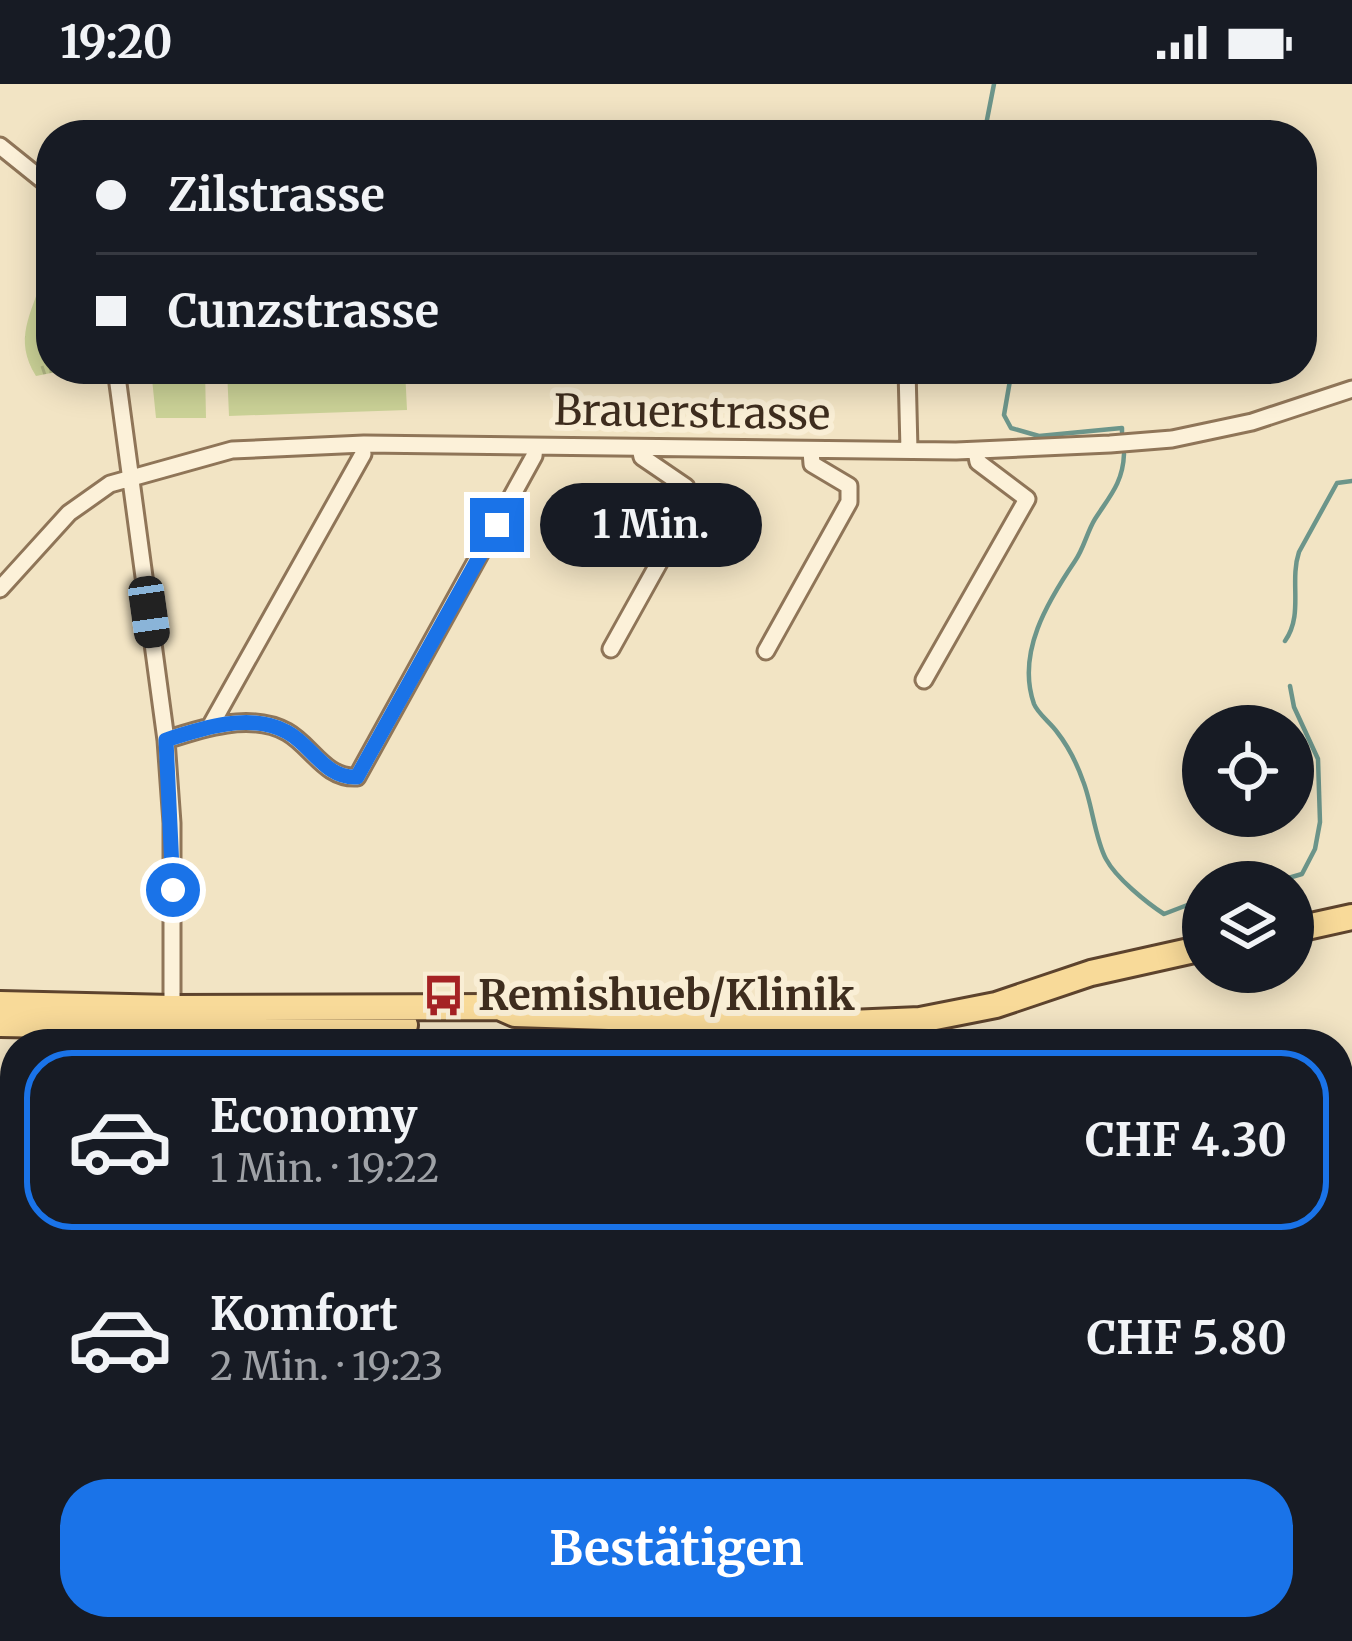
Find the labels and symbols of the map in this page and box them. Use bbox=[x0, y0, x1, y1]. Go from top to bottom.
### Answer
street label: Brauerstrasse bbox=[553, 384, 831, 440]
callout: 1 Min. bbox=[539, 483, 761, 567]
route end bbox=[470, 498, 524, 552]
car bbox=[126, 574, 172, 650]
route start bbox=[146, 863, 200, 917]
place label: Remishueb/Klinik bbox=[478, 969, 855, 1021]
bus stop icon: Remishueb/Klinik bbox=[421, 972, 467, 1018]

